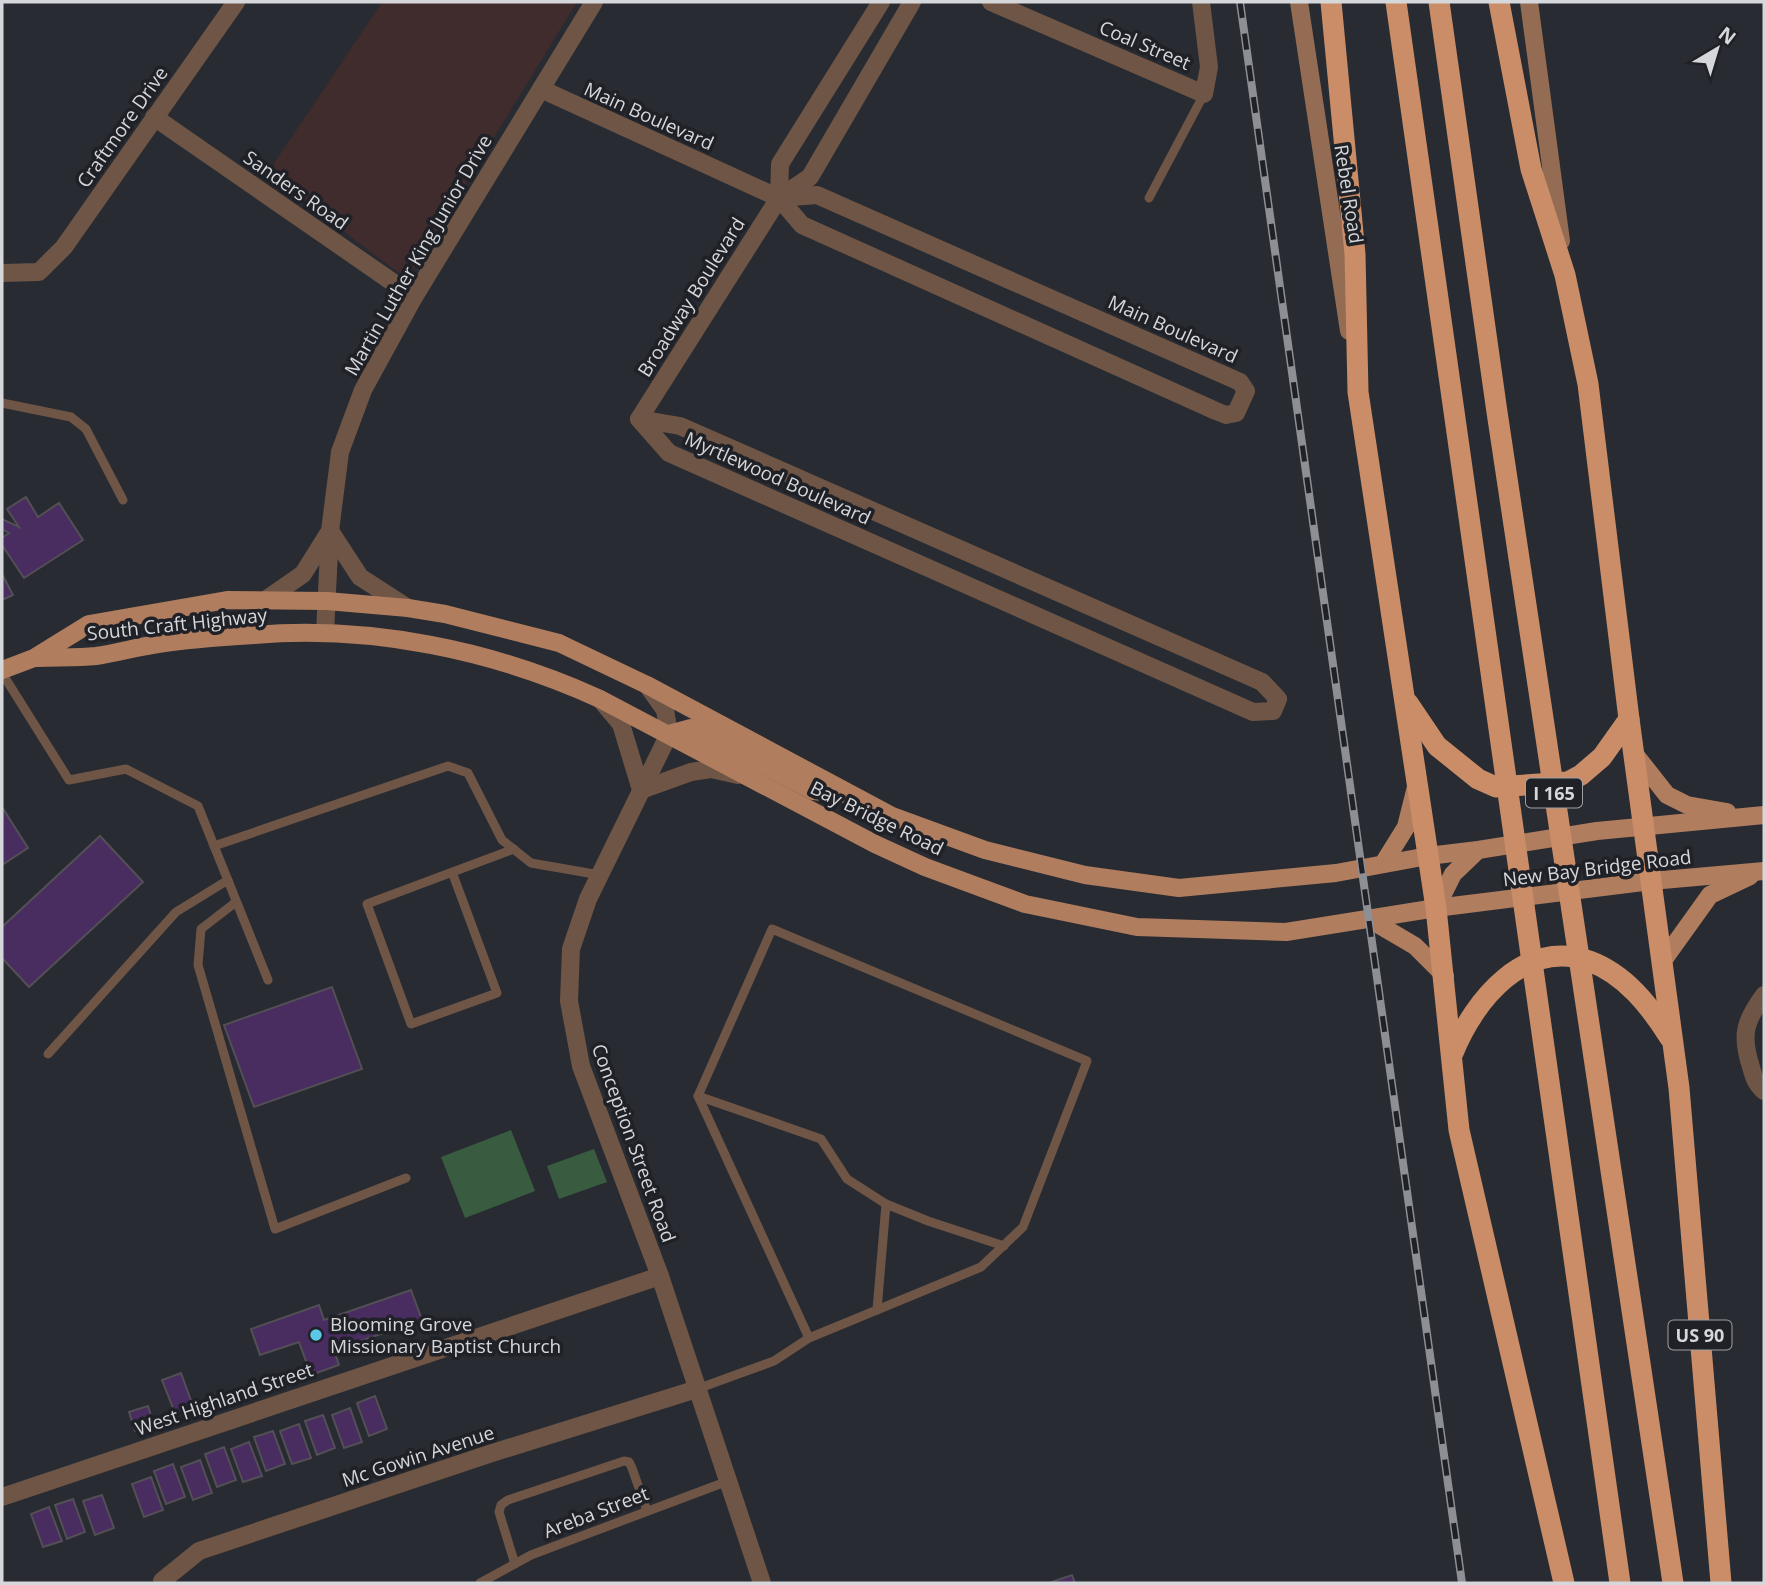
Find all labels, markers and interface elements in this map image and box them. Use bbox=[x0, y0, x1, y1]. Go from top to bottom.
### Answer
street label: Coal Street bbox=[1095, 14, 1195, 76]
north arrow bbox=[1682, 14, 1752, 84]
text: N bbox=[1713, 21, 1742, 51]
street label: Craftmore Drive bbox=[71, 61, 173, 193]
street label: Main Boulevard bbox=[580, 76, 718, 156]
street label: Martin Luther King Junior Drive bbox=[338, 130, 498, 380]
street label: Rebel Road bbox=[1328, 143, 1370, 245]
street label: Sanders Road bbox=[239, 144, 353, 236]
street label: Broadway Boulevard bbox=[631, 212, 751, 382]
street label: Main Boulevard bbox=[1104, 289, 1242, 369]
street label: Myrtlewood Boulevard bbox=[681, 425, 875, 531]
street label: South Craft Highway bbox=[86, 602, 269, 646]
street label: Bay Bridge Road bbox=[806, 775, 948, 861]
road number: I 165 bbox=[1526, 778, 1582, 808]
street label: New Bay Bridge Road bbox=[1501, 844, 1693, 892]
street label: Conception Street Road bbox=[586, 1040, 682, 1246]
place label: Blooming Grove Missionary Baptist Church bbox=[330, 1311, 561, 1359]
road number: US 90 bbox=[1668, 1320, 1732, 1350]
marker: Blooming Grove Missionary Baptist Church bbox=[308, 1327, 324, 1343]
street label: West Highland Street bbox=[132, 1356, 317, 1442]
street label: Mc Gowin Avenue bbox=[339, 1419, 497, 1493]
street label: Areba Street bbox=[540, 1480, 653, 1544]

